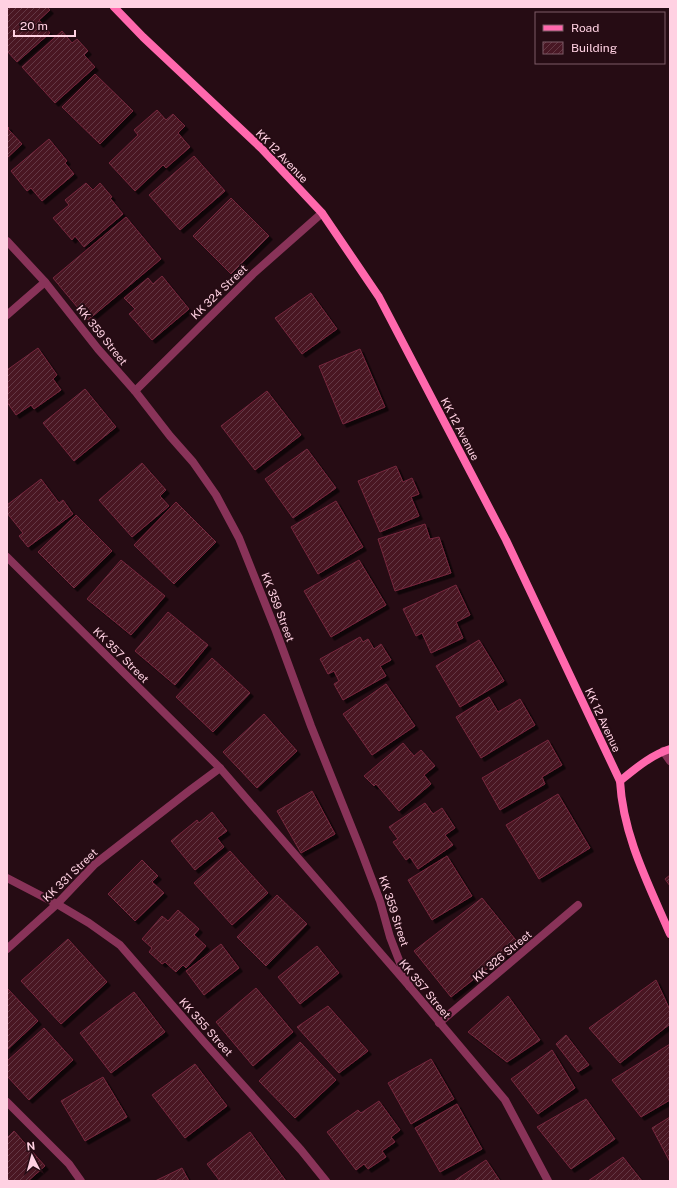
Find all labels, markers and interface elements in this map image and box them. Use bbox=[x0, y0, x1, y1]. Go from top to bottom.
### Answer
scale bar bbox=[14, 12, 75, 38]
legend bbox=[535, 12, 665, 64]
text: 20 m bbox=[20, 19, 48, 33]
text: Road bbox=[571, 21, 599, 35]
text: Building bbox=[571, 41, 617, 55]
street label: KK 12 Avenue bbox=[254, 127, 310, 185]
street label: KK 324 Street bbox=[189, 262, 249, 322]
street label: KK 359 Street bbox=[74, 303, 130, 367]
street label: KK 12 Avenue bbox=[438, 396, 482, 462]
street label: KK 359 Street bbox=[259, 571, 297, 643]
street label: KK 357 Street bbox=[91, 625, 151, 685]
street label: KK 12 Avenue bbox=[583, 686, 623, 754]
street label: KK 331 Street bbox=[40, 846, 100, 904]
street label: KK 359 Street bbox=[377, 874, 411, 948]
street label: KK 326 Street bbox=[470, 928, 534, 984]
street label: KK 357 Street bbox=[397, 957, 453, 1021]
street label: KK 355 Street bbox=[177, 996, 235, 1058]
north arrow bbox=[12, 1136, 52, 1176]
text: N bbox=[26, 1140, 36, 1152]

